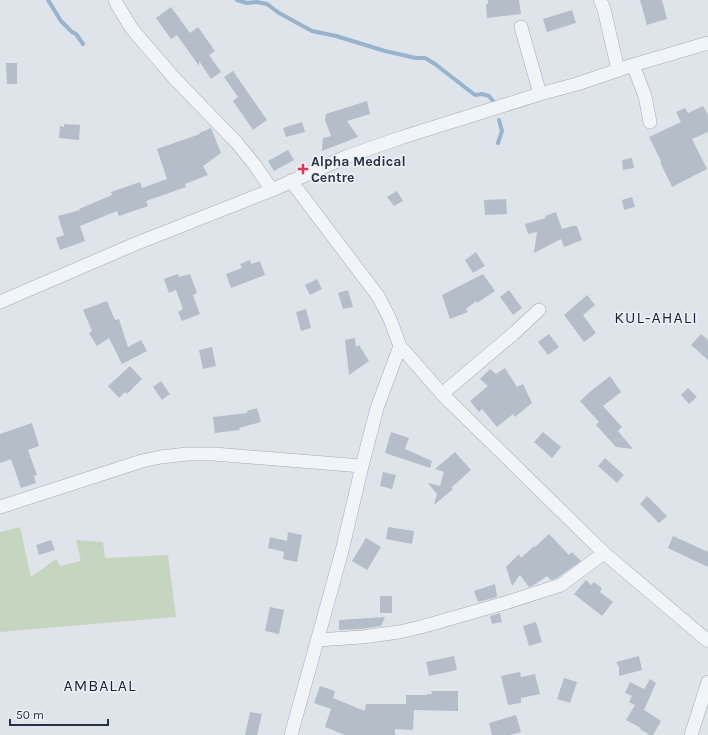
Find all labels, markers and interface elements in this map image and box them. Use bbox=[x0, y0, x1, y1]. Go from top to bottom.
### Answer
place label: Alpha Medical Centre bbox=[311, 153, 406, 186]
marker: Alpha Medical Centre bbox=[298, 164, 308, 174]
district label: KUL-AHALI bbox=[614, 308, 698, 327]
district label: AMBALAL bbox=[63, 676, 137, 695]
scale bar bbox=[10, 701, 108, 727]
text: 50 m bbox=[16, 708, 44, 722]

